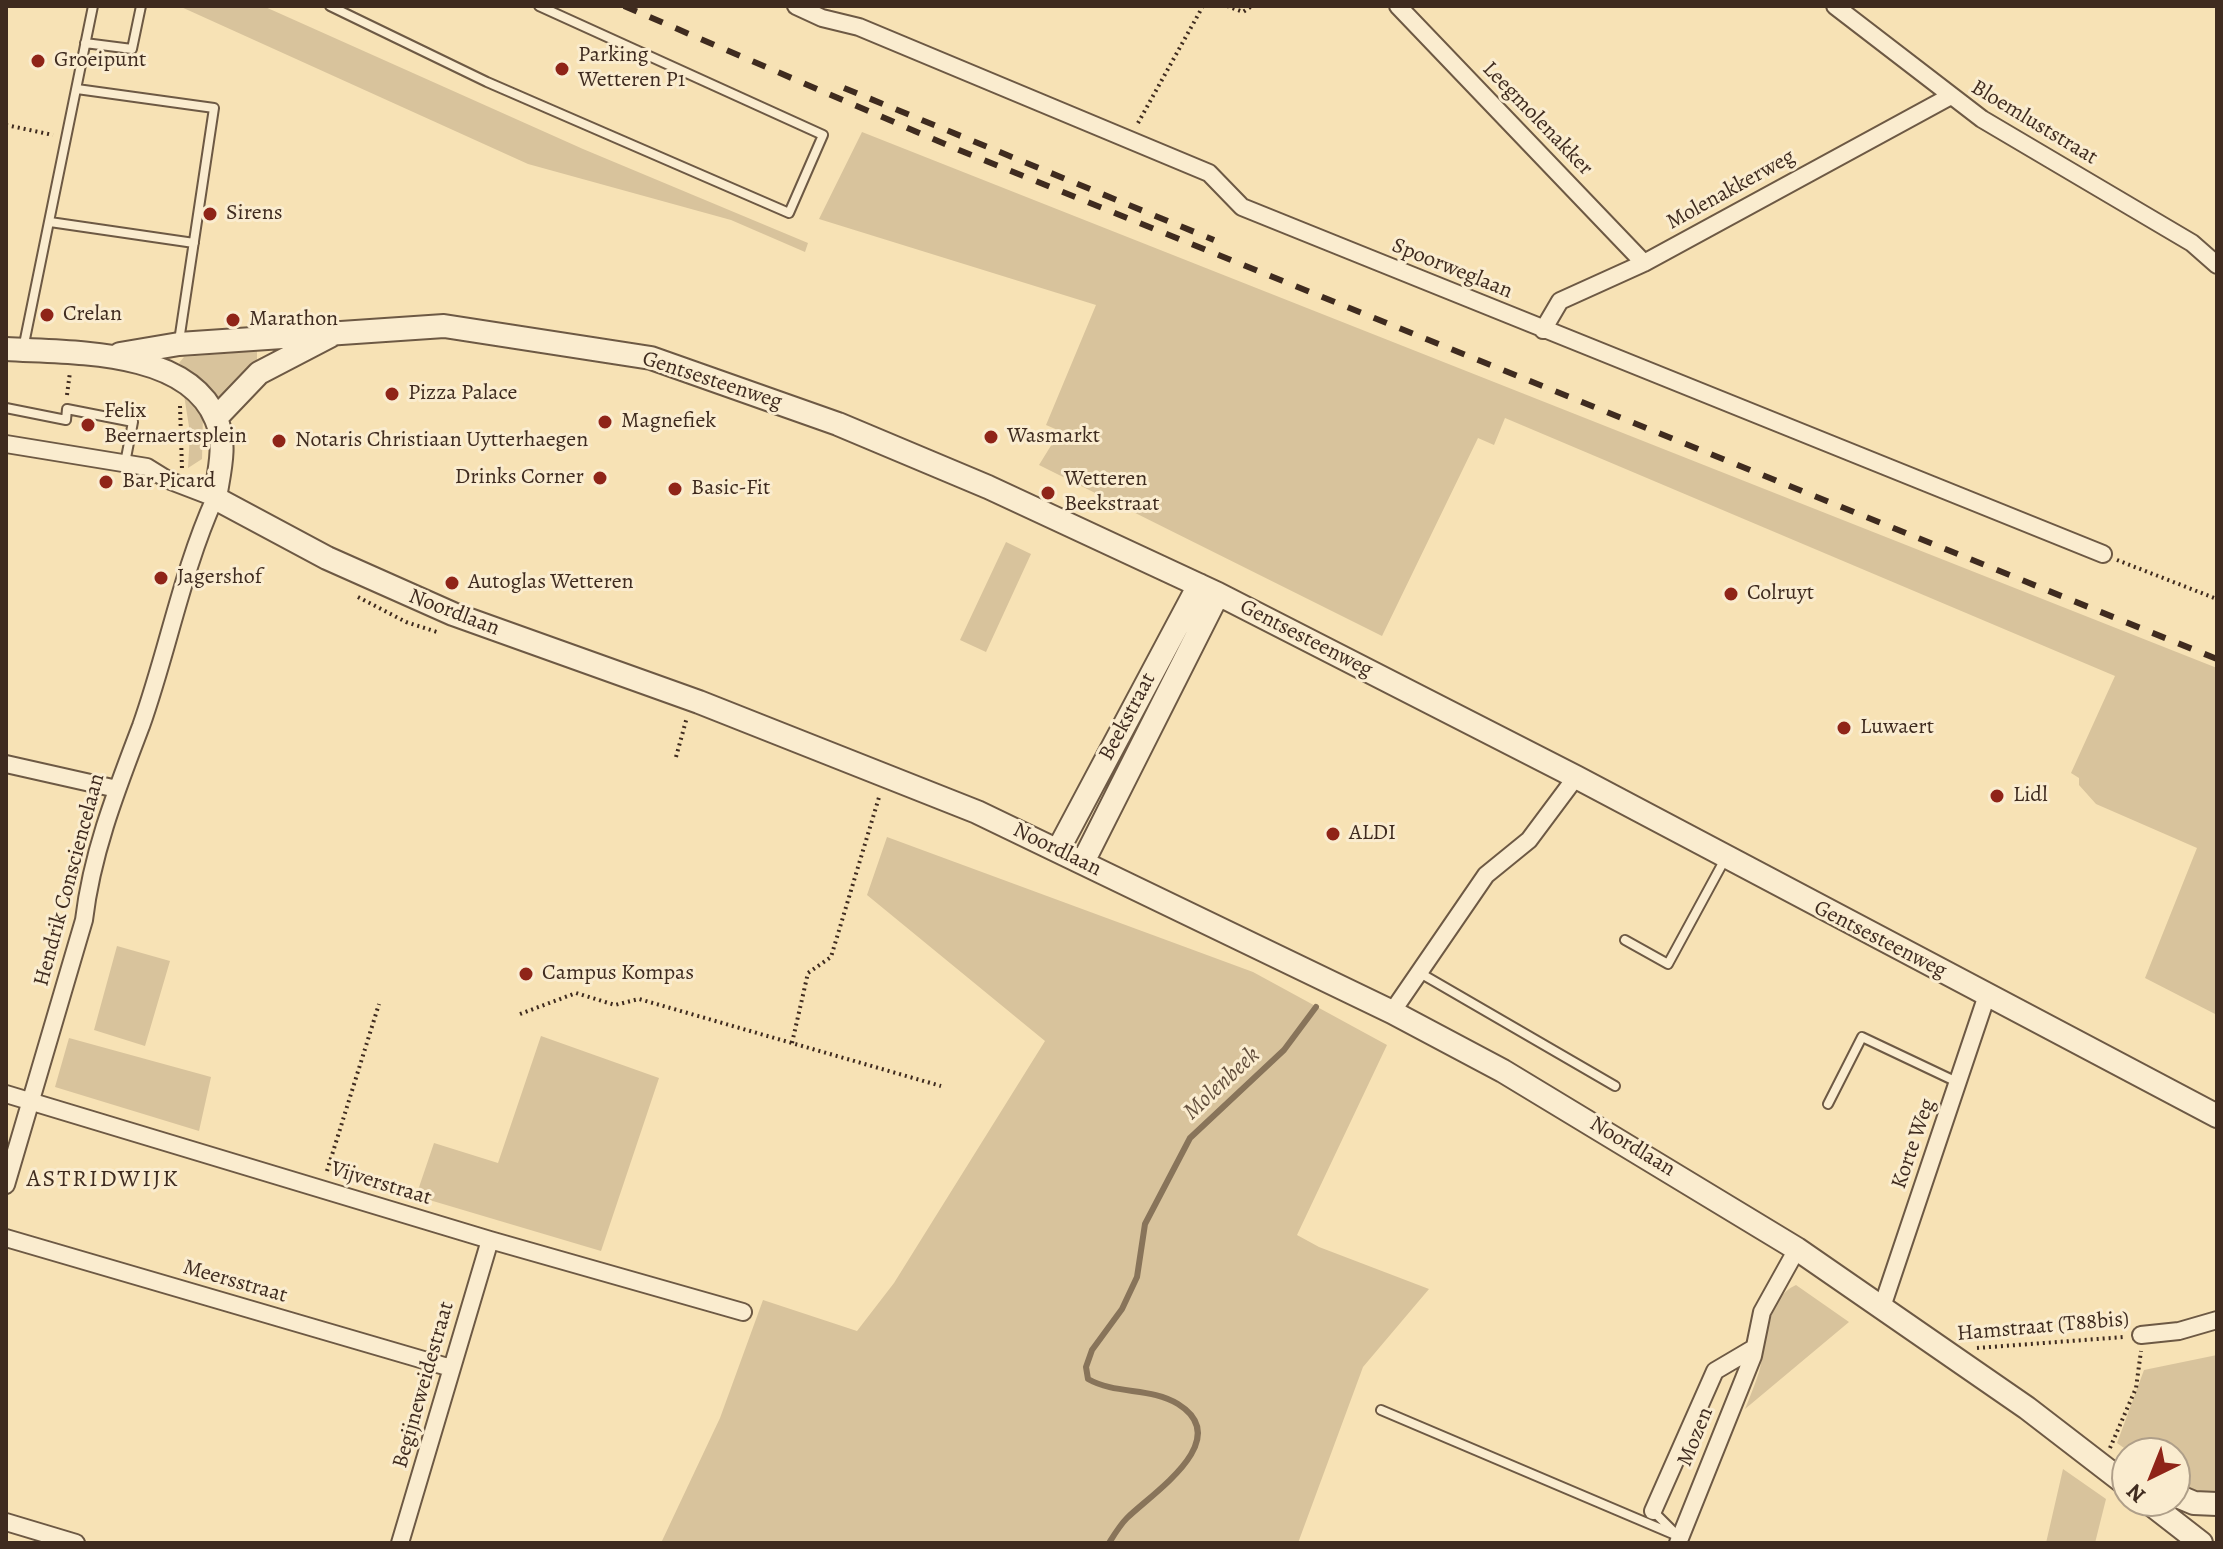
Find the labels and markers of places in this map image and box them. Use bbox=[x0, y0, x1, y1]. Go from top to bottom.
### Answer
place label: Parking Wetteren P1 bbox=[578, 43, 685, 94]
place label: Groeipunt bbox=[54, 48, 146, 74]
marker: Groeipunt bbox=[29, 52, 47, 70]
marker: Parking Wetteren P1 bbox=[553, 60, 571, 78]
place label: Sirens bbox=[226, 201, 283, 227]
marker: Sirens bbox=[201, 205, 219, 223]
place label: Crelan bbox=[63, 302, 122, 328]
marker: Crelan bbox=[38, 306, 56, 324]
place label: Marathon bbox=[249, 307, 338, 333]
marker: Marathon bbox=[224, 311, 242, 329]
place label: Pizza Palace bbox=[408, 381, 517, 407]
marker: Pizza Palace bbox=[383, 385, 401, 403]
place label: Felix Beernaertsplein bbox=[104, 399, 247, 450]
place label: Magnefiek bbox=[621, 409, 716, 435]
marker: Magnefiek bbox=[596, 413, 614, 431]
marker: Felix Beernaertsplein bbox=[79, 416, 97, 434]
place label: Wasmarkt bbox=[1007, 424, 1100, 450]
place label: Notaris Christiaan Uytterhaegen bbox=[295, 428, 588, 454]
marker: Wasmarkt bbox=[982, 428, 1000, 446]
marker: Notaris Christiaan Uytterhaegen bbox=[270, 432, 288, 450]
place label: Drinks Corner bbox=[455, 465, 584, 491]
place label: Wetteren Beekstraat bbox=[1064, 467, 1160, 518]
place label: Bar Picard bbox=[122, 469, 216, 495]
marker: Drinks Corner bbox=[591, 469, 609, 487]
marker: Bar Picard bbox=[97, 473, 115, 491]
place label: Basic-Fit bbox=[691, 476, 770, 502]
marker: Basic-Fit bbox=[666, 480, 684, 498]
marker: Wetteren Beekstraat bbox=[1039, 484, 1057, 502]
place label: Jagershof bbox=[177, 565, 262, 591]
marker: Jagershof bbox=[152, 569, 170, 587]
place label: Autoglas Wetteren bbox=[468, 570, 634, 596]
marker: Autoglas Wetteren bbox=[443, 574, 461, 592]
place label: Colruyt bbox=[1747, 581, 1814, 607]
marker: Colruyt bbox=[1722, 585, 1740, 603]
place label: Luwaert bbox=[1860, 715, 1934, 741]
marker: Luwaert bbox=[1835, 719, 1853, 737]
place label: Lidl bbox=[2013, 783, 2048, 809]
marker: Lidl bbox=[1988, 787, 2006, 805]
place label: ALDI bbox=[1349, 821, 1396, 847]
marker: ALDI bbox=[1324, 825, 1342, 843]
place label: Campus Kompas bbox=[542, 961, 694, 987]
marker: Campus Kompas bbox=[517, 965, 535, 983]

